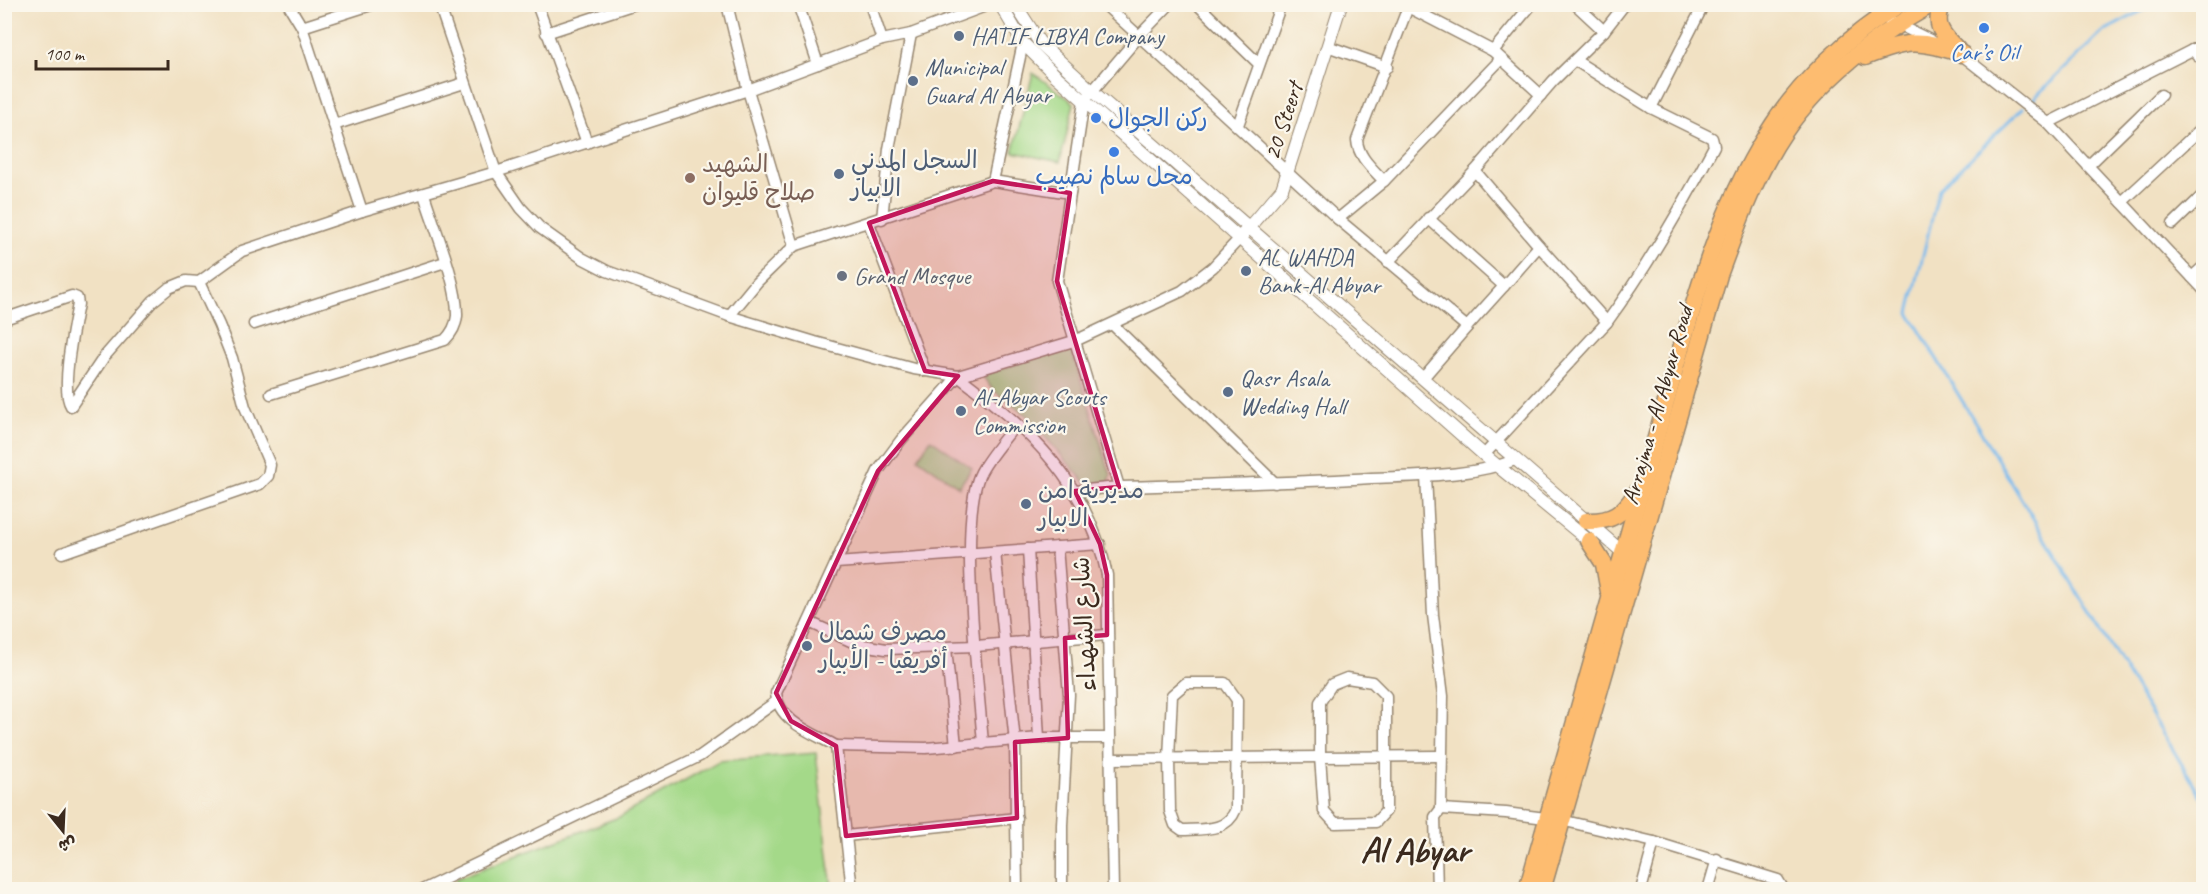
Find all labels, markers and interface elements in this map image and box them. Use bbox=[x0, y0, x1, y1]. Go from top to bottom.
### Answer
place label: HATIF LIBYA Company bbox=[971, 21, 1166, 51]
marker: Car’s Oil bbox=[1977, 21, 1991, 35]
marker: HATIF LIBYA Company bbox=[952, 29, 966, 43]
scale bar bbox=[36, 33, 168, 71]
place label: Car’s Oil bbox=[1950, 37, 2022, 67]
text: 100 m bbox=[45, 43, 86, 65]
place label: Municipal Guard Al Abyar bbox=[925, 52, 1053, 110]
marker: Municipal Guard Al Abyar bbox=[906, 74, 920, 88]
street label: 20 Steert bbox=[1256, 76, 1311, 164]
place label: ركن الجوال bbox=[1108, 103, 1208, 133]
marker: ركن الجوال bbox=[1089, 111, 1103, 125]
place label: السجل المدني الابيار bbox=[849, 145, 978, 203]
marker: محل سالم نصيب bbox=[1107, 145, 1121, 159]
place label: الشهيد صلاح قليوان bbox=[702, 149, 815, 208]
place label: محل سالم نصيب bbox=[1035, 161, 1193, 194]
marker: السجل المدني الابيار bbox=[832, 167, 846, 181]
marker: الشهيد صلاح قليوان bbox=[683, 171, 697, 185]
place label: AL WAHDA Bank-Al Abyar bbox=[1258, 242, 1382, 300]
place label: Grand Mosque bbox=[854, 261, 973, 291]
marker: AL WAHDA Bank-Al Abyar bbox=[1239, 264, 1253, 278]
marker: Grand Mosque bbox=[835, 269, 849, 283]
street label: Arrajma - Al Abyar Road bbox=[1614, 299, 1701, 508]
place label: Qasr Asala Wedding Hall bbox=[1240, 363, 1349, 421]
place label: Al-Abyar Scouts Commission bbox=[973, 382, 1108, 440]
marker: Qasr Asala Wedding Hall bbox=[1221, 385, 1235, 399]
marker: Al-Abyar Scouts Commission bbox=[954, 404, 968, 418]
place label: مديرية امن الابيار bbox=[1036, 475, 1144, 533]
marker: مديرية امن الابيار bbox=[1019, 497, 1033, 511]
street label: شارع الشهداء bbox=[1065, 556, 1104, 692]
place label: مصرف شمال أفريقيا - الأبيار bbox=[817, 617, 947, 675]
marker: مصرف شمال أفريقيا - الأبيار bbox=[800, 639, 814, 653]
north arrow bbox=[33, 801, 93, 861]
district label: Al Abyar bbox=[1360, 827, 1474, 873]
text: ش bbox=[56, 832, 79, 857]

